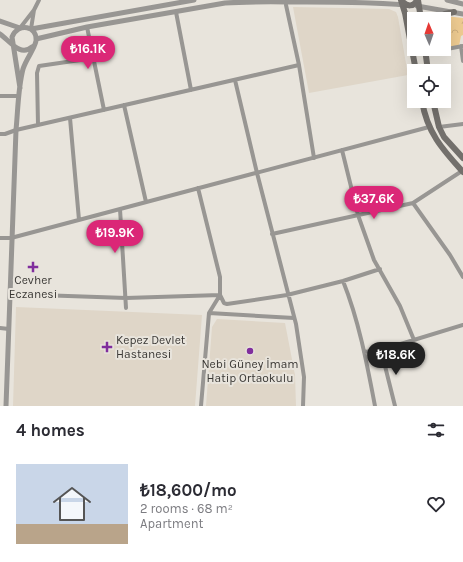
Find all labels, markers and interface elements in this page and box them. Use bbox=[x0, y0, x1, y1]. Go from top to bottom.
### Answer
north arrow bbox=[407, 12, 451, 56]
map controls bbox=[407, 12, 451, 108]
pin: ₺16.1K bbox=[55, 36, 121, 70]
text: ₺16.1K bbox=[70, 41, 106, 56]
button: locate bbox=[407, 64, 451, 108]
pin: ₺37.6K bbox=[341, 186, 407, 220]
text: ₺37.6K bbox=[353, 191, 395, 206]
pin: ₺19.9K bbox=[82, 220, 148, 254]
text: ₺19.9K bbox=[95, 225, 135, 240]
marker: Cevher Eczanesi bbox=[28, 262, 38, 272]
place label: Cevher Eczanesi bbox=[9, 273, 57, 301]
place label: Kepez Devlet Hastanesi bbox=[116, 333, 186, 361]
marker: Kepez Devlet Hastanesi bbox=[101, 341, 113, 353]
pin: ₺18.6K bbox=[363, 342, 429, 376]
marker: Nebi Güney İmam Hatip Ortaokulu bbox=[245, 346, 255, 356]
text: ₺18.6K bbox=[376, 347, 416, 362]
place label: Nebi Güney İmam Hatip Ortaokulu bbox=[201, 357, 299, 385]
icon: filters bbox=[425, 419, 447, 441]
text: 4 homes bbox=[16, 420, 85, 440]
icon: home bbox=[48, 480, 96, 528]
text: ₺18,600/mo bbox=[140, 480, 237, 500]
icon: heart bbox=[425, 493, 447, 515]
text: 2 rooms · 68 m² bbox=[140, 501, 233, 516]
text: Apartment bbox=[140, 516, 203, 531]

